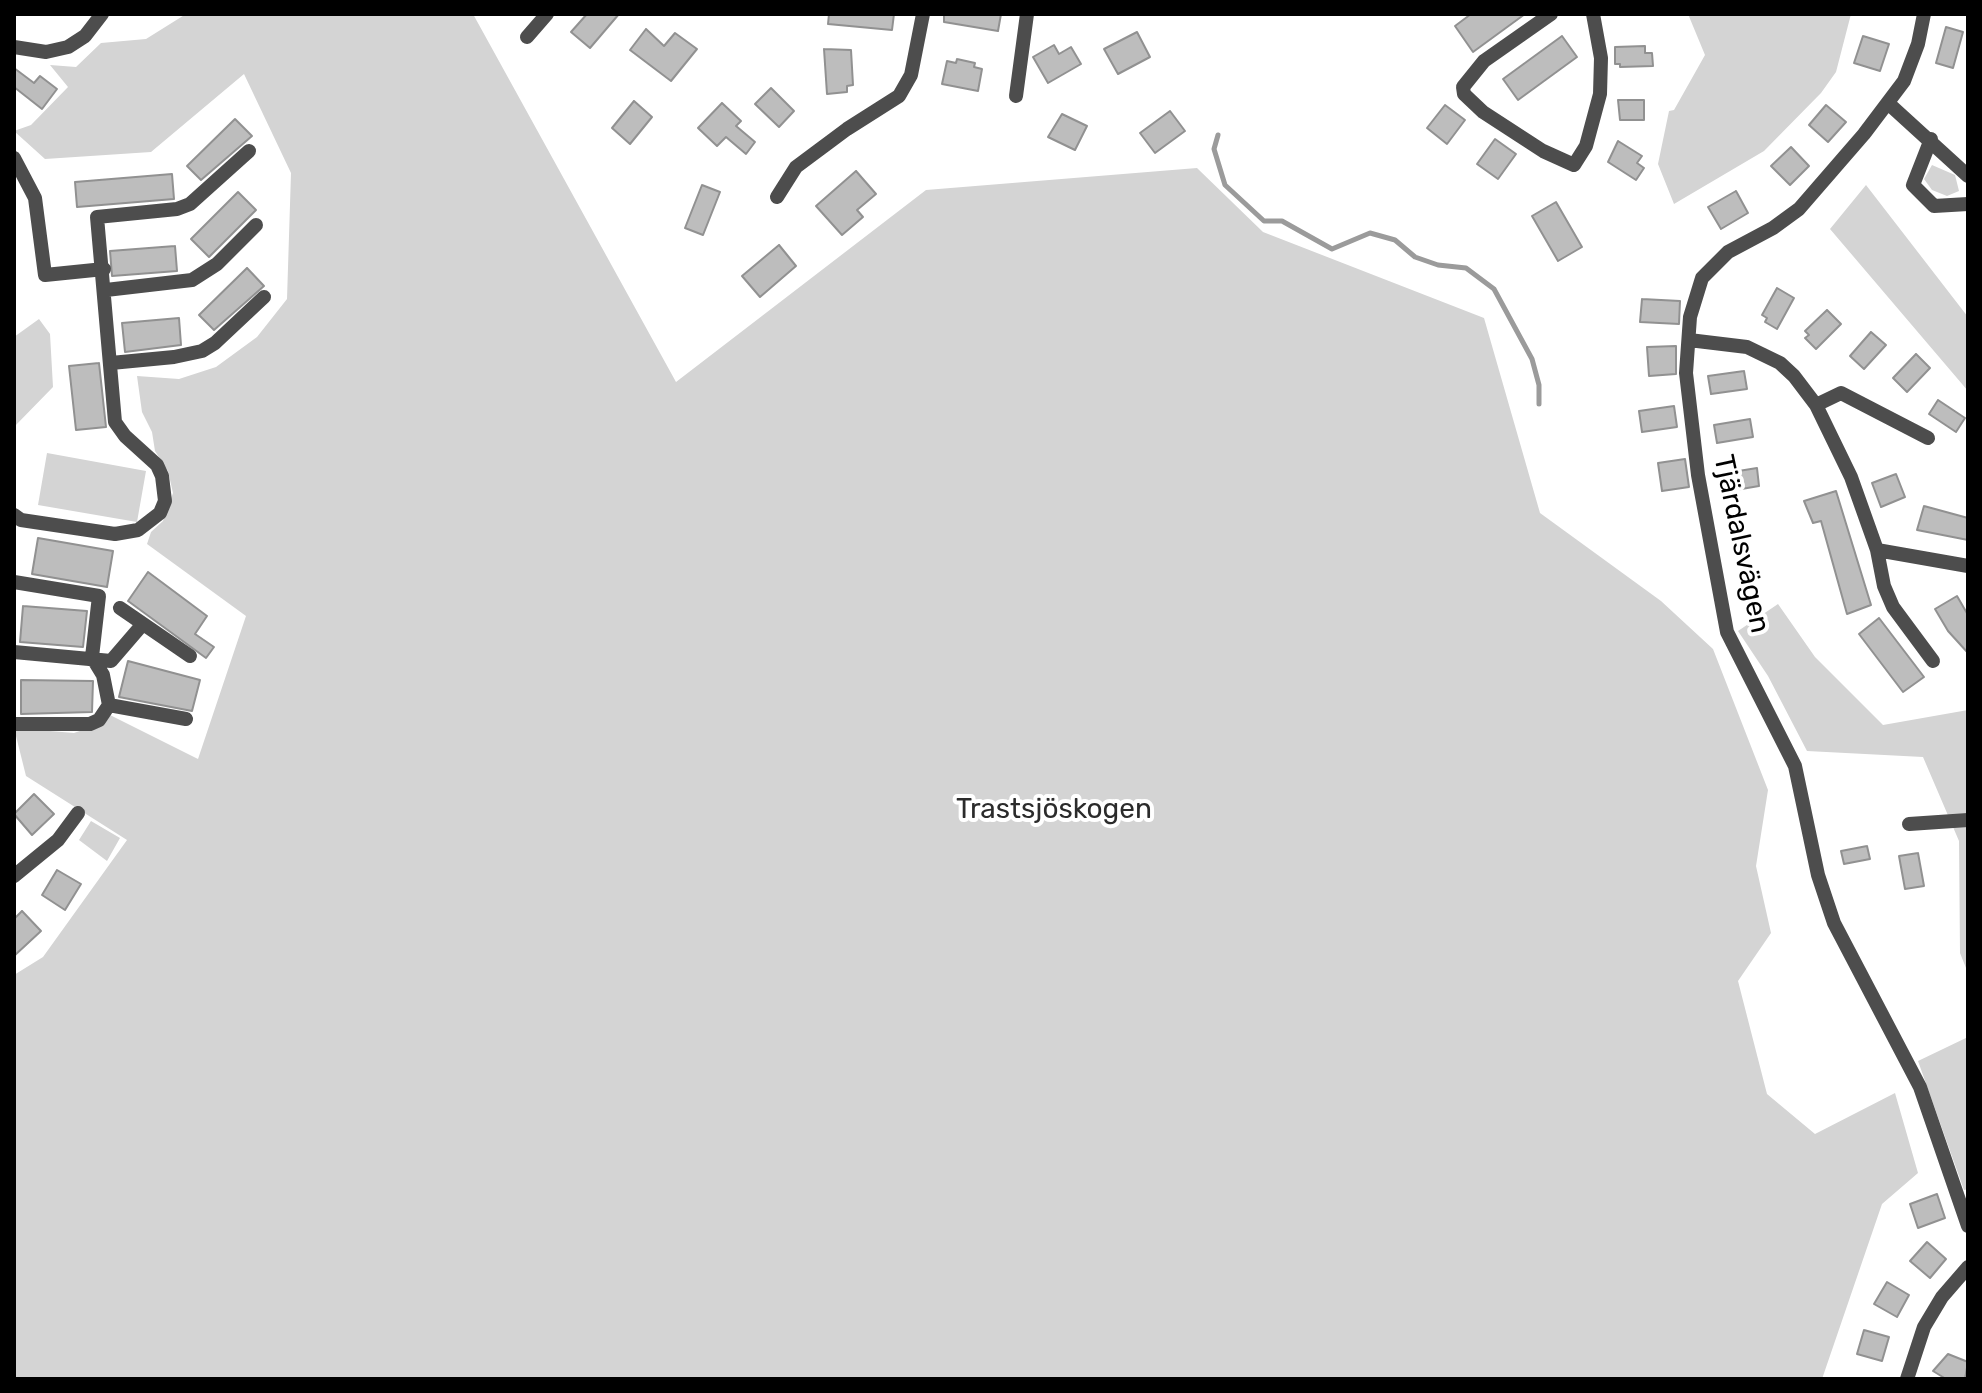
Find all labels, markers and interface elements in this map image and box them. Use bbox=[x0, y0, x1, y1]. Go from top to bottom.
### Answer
street label: Tjärdalsvägen bbox=[1706, 452, 1776, 636]
park label: Trastsjöskogen bbox=[956, 793, 1152, 827]

